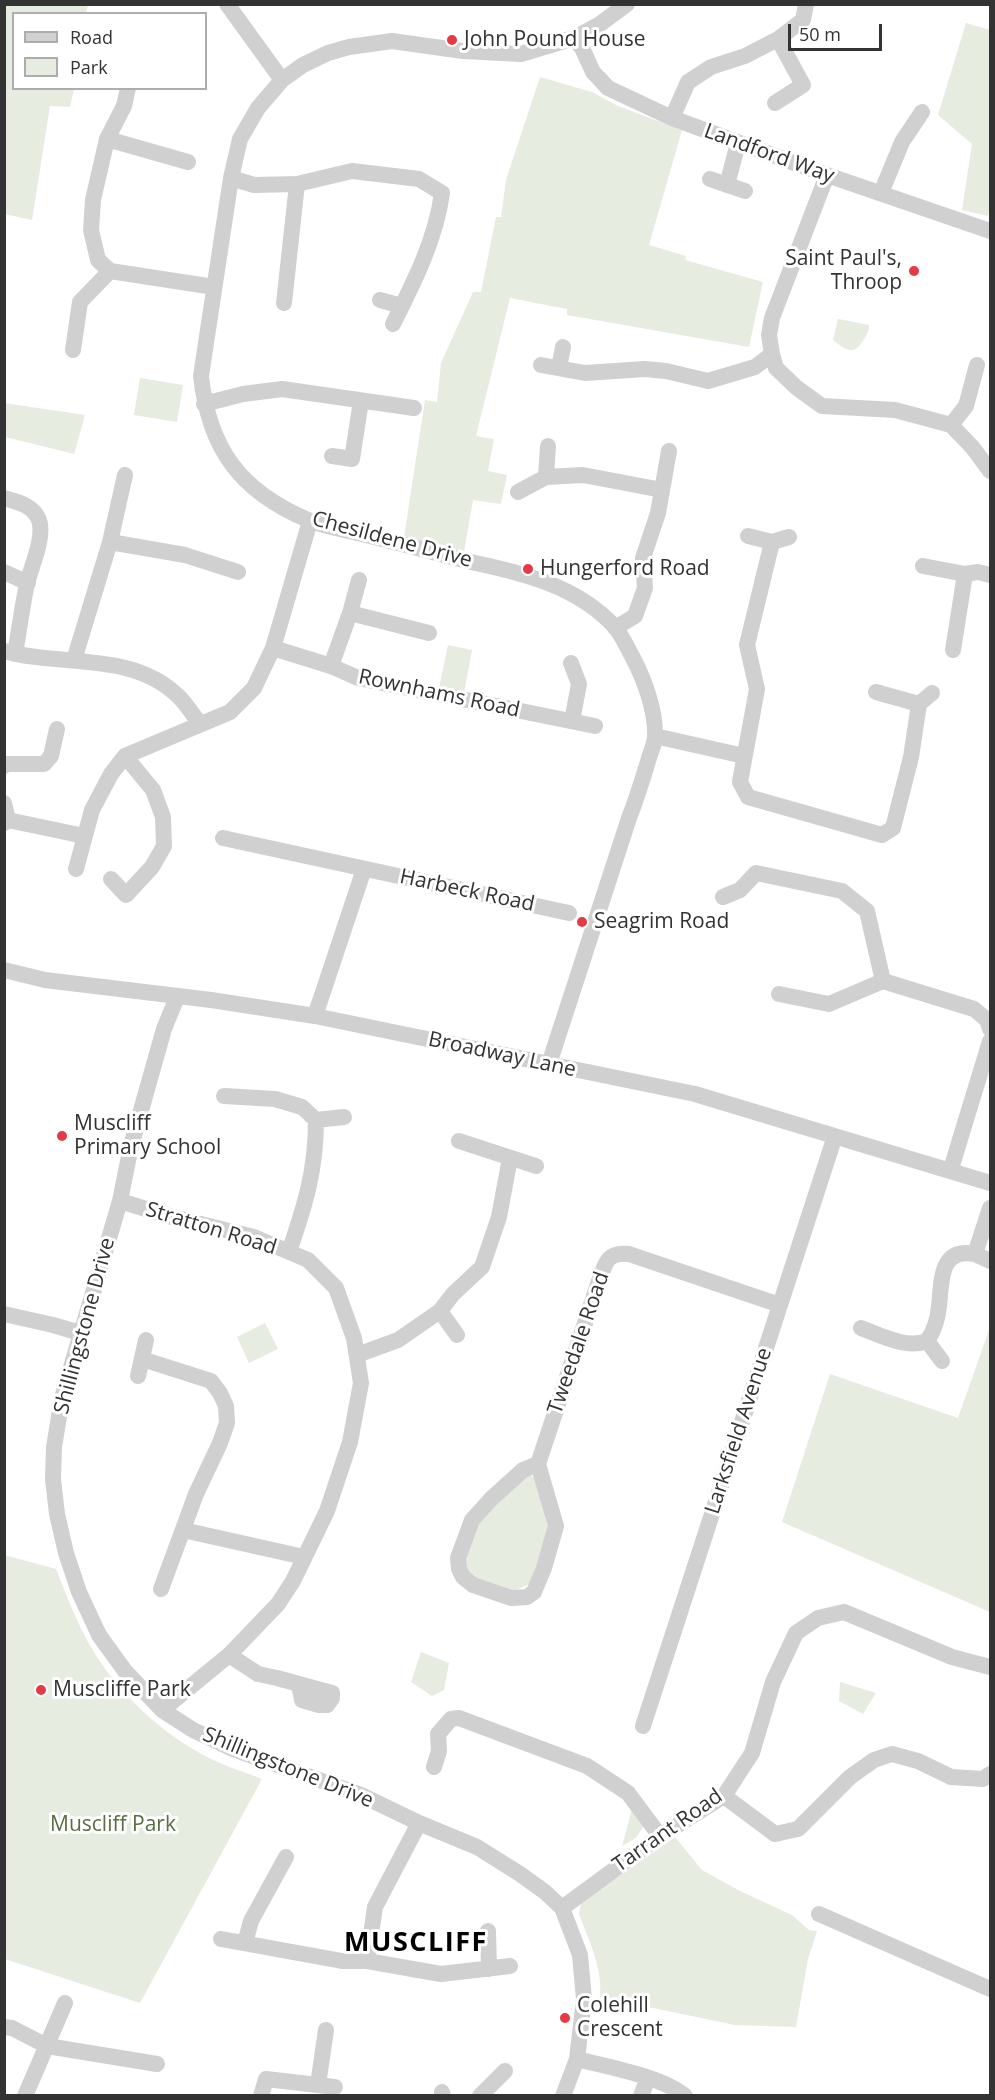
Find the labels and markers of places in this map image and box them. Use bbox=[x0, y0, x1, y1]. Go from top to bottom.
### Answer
place label: John Pound House bbox=[464, 27, 646, 53]
marker: John Pound House bbox=[445, 33, 459, 47]
place label: Saint Paul's, Throop bbox=[785, 246, 902, 296]
marker: Saint Paul's, Throop bbox=[907, 264, 921, 278]
place label: Hungerford Road bbox=[540, 556, 710, 582]
marker: Hungerford Road bbox=[521, 562, 535, 576]
place label: Seagrim Road bbox=[594, 909, 729, 935]
marker: Seagrim Road bbox=[575, 915, 589, 929]
place label: Muscliff Primary School bbox=[74, 1111, 221, 1161]
marker: Muscliff Primary School bbox=[55, 1129, 69, 1143]
place label: Muscliffe Park bbox=[53, 1677, 191, 1703]
marker: Muscliffe Park bbox=[34, 1683, 48, 1697]
place label: Colehill Crescent bbox=[577, 1993, 663, 2043]
marker: Colehill Crescent bbox=[558, 2011, 572, 2025]

